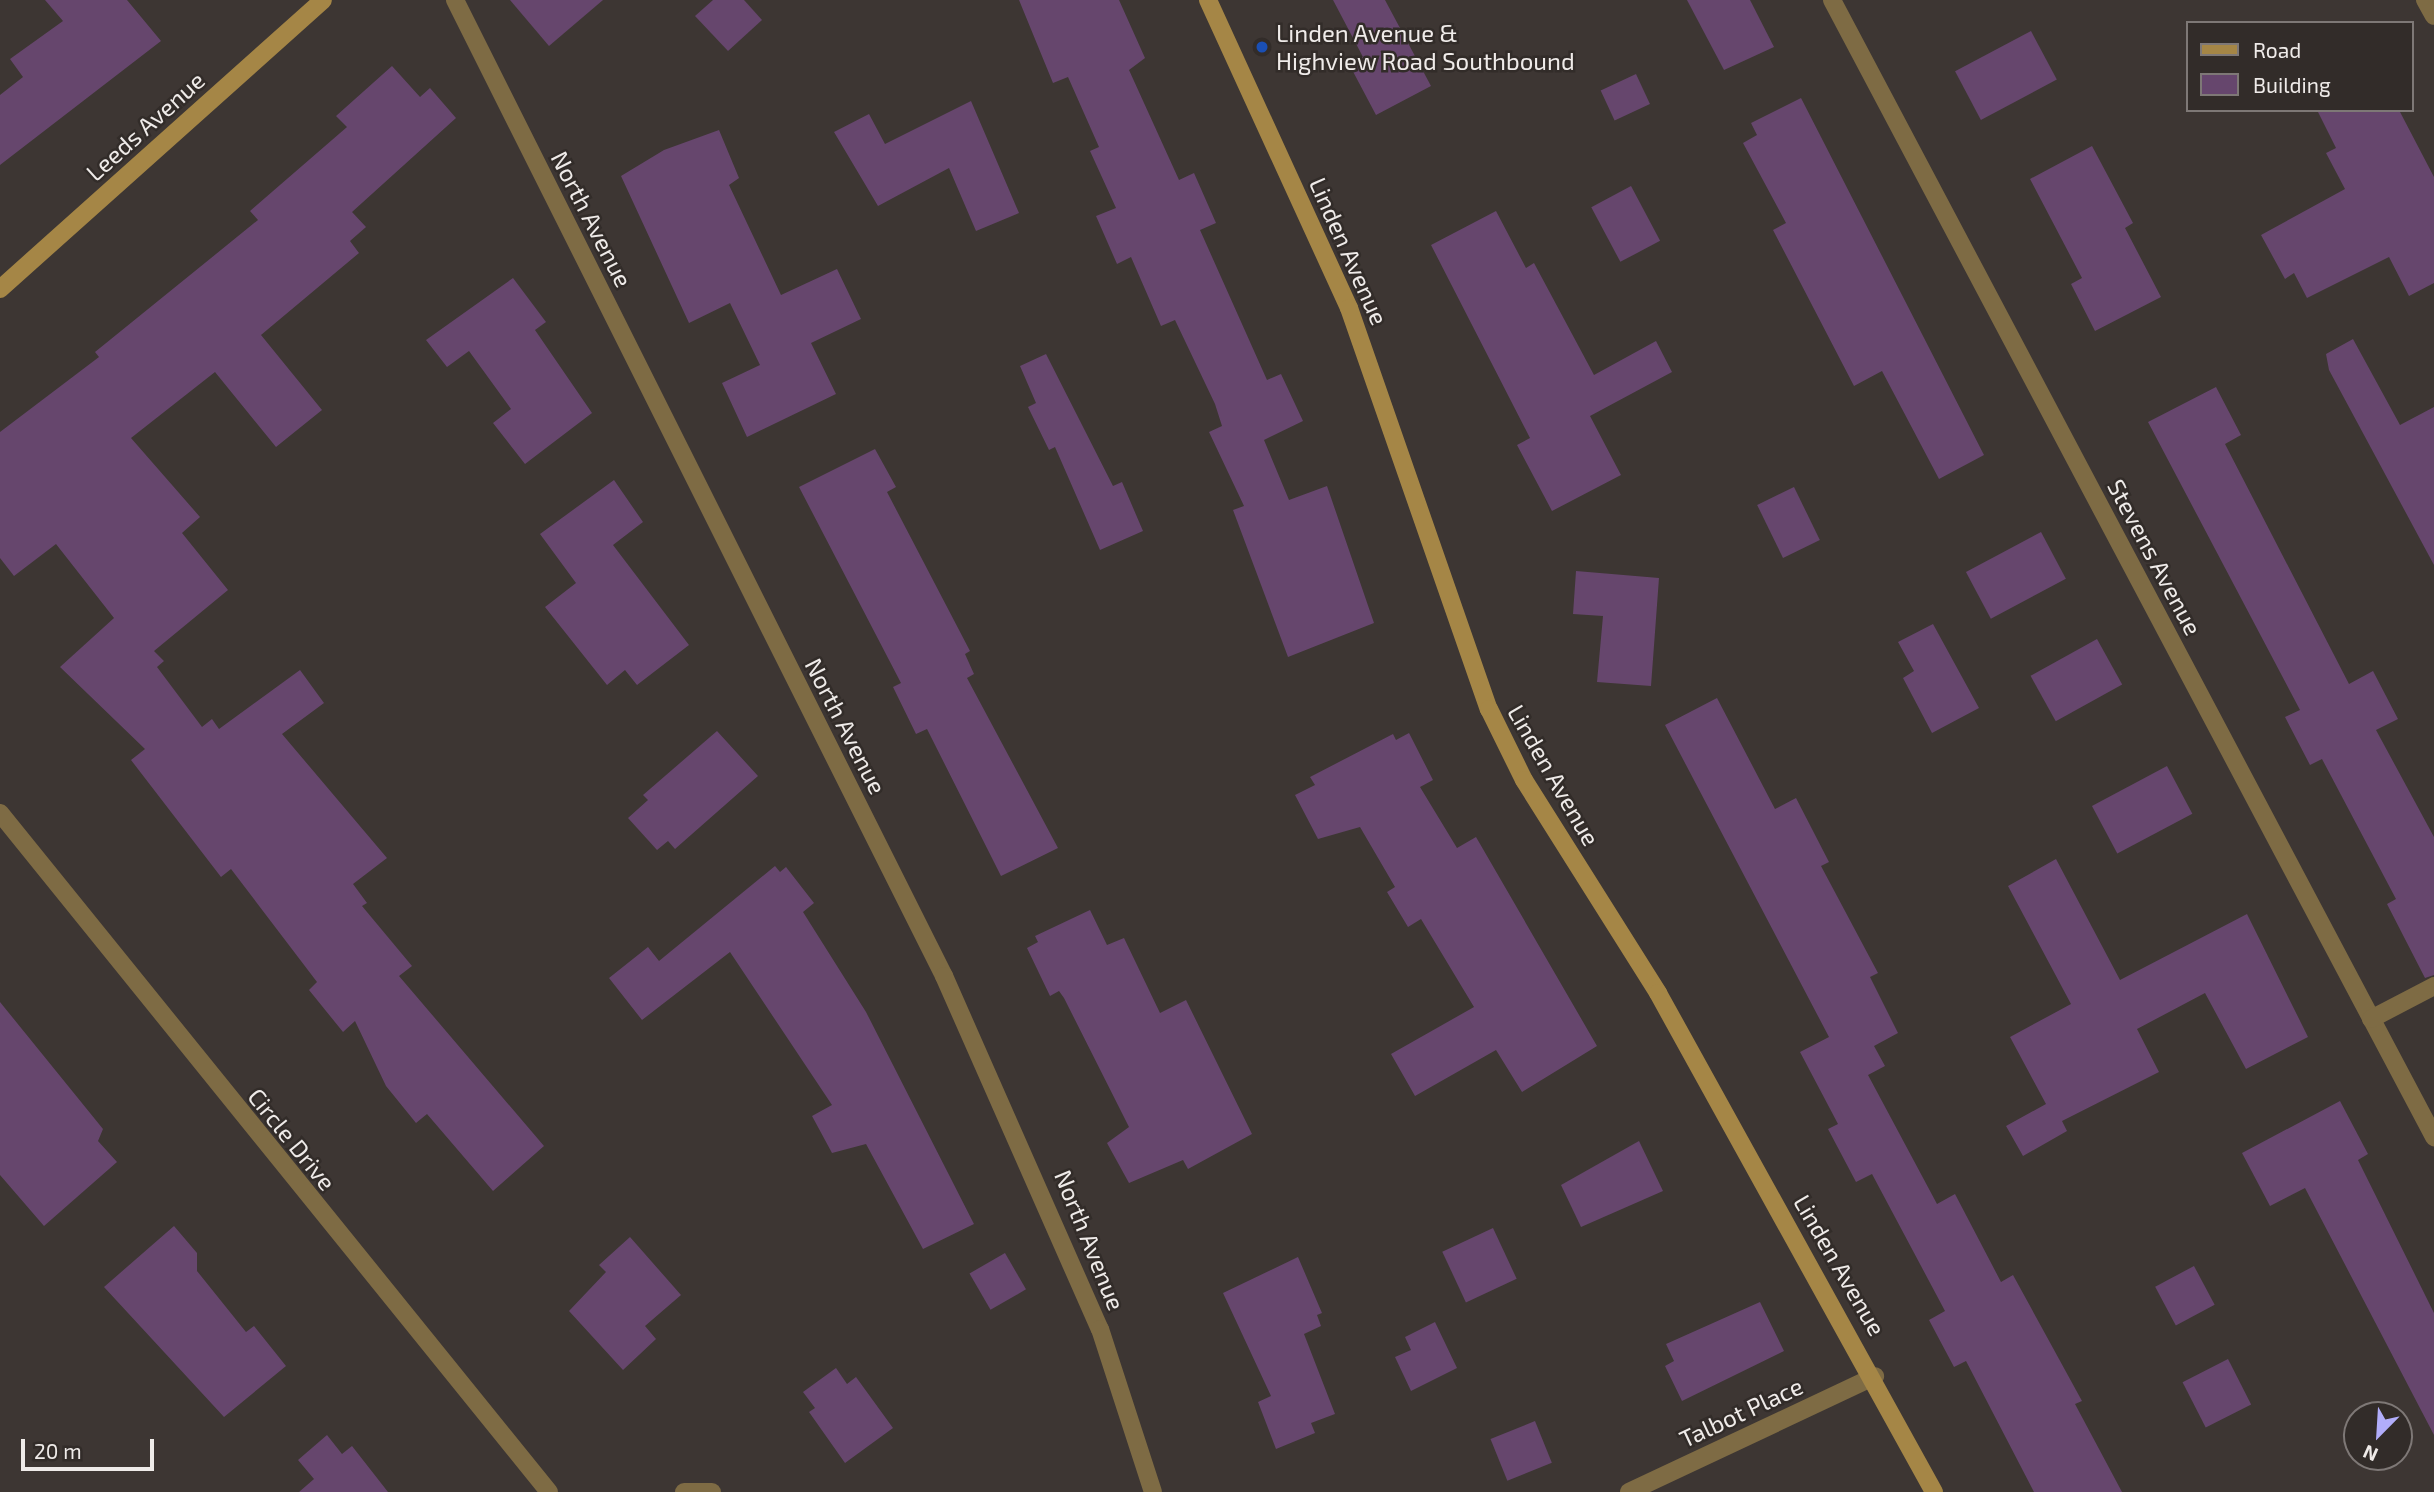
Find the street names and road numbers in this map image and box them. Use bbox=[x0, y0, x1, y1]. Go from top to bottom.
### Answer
street label: Leeds Avenue bbox=[80, 65, 210, 187]
street label: North Avenue bbox=[545, 146, 639, 292]
street label: Linden Avenue bbox=[1304, 173, 1394, 329]
street label: Stevens Avenue bbox=[2102, 474, 2208, 640]
street label: North Avenue bbox=[799, 653, 893, 799]
street label: Linden Avenue bbox=[1502, 699, 1606, 851]
street label: Circle Drive bbox=[242, 1082, 342, 1196]
street label: North Avenue bbox=[1049, 1166, 1131, 1314]
street label: Linden Avenue bbox=[1788, 1189, 1892, 1341]
street label: Talbot Place bbox=[1675, 1371, 1807, 1453]

